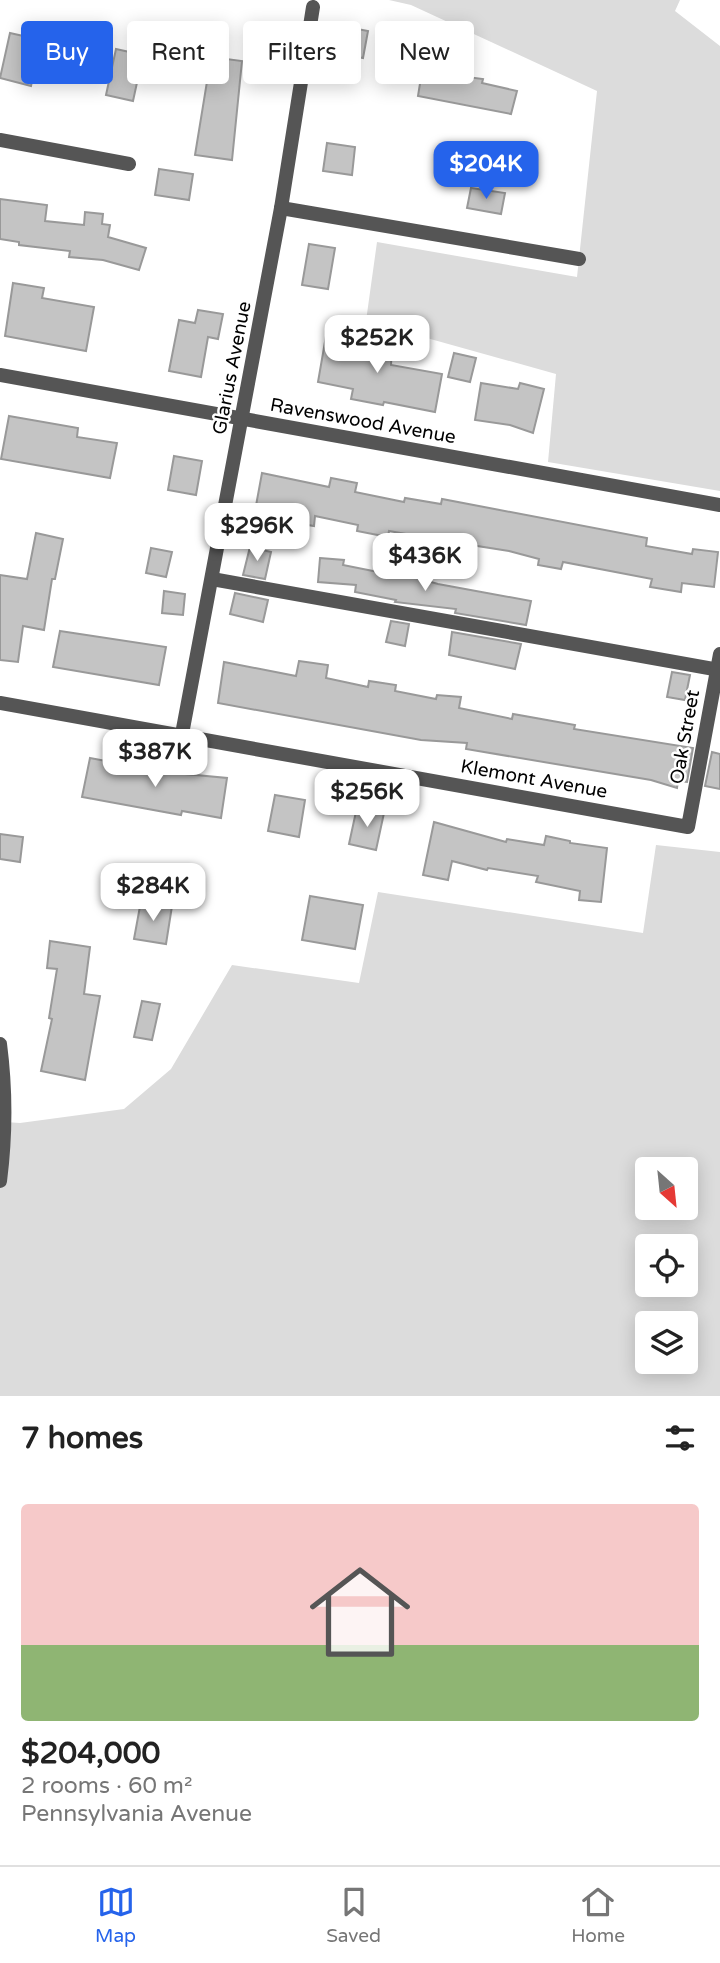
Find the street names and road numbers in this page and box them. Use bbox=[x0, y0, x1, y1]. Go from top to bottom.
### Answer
street label: Glarius Avenue bbox=[208, 299, 256, 437]
street label: Ravenswood Avenue bbox=[268, 394, 458, 448]
street label: Oak Street bbox=[666, 688, 704, 786]
street label: Klemont Avenue bbox=[459, 755, 609, 803]

